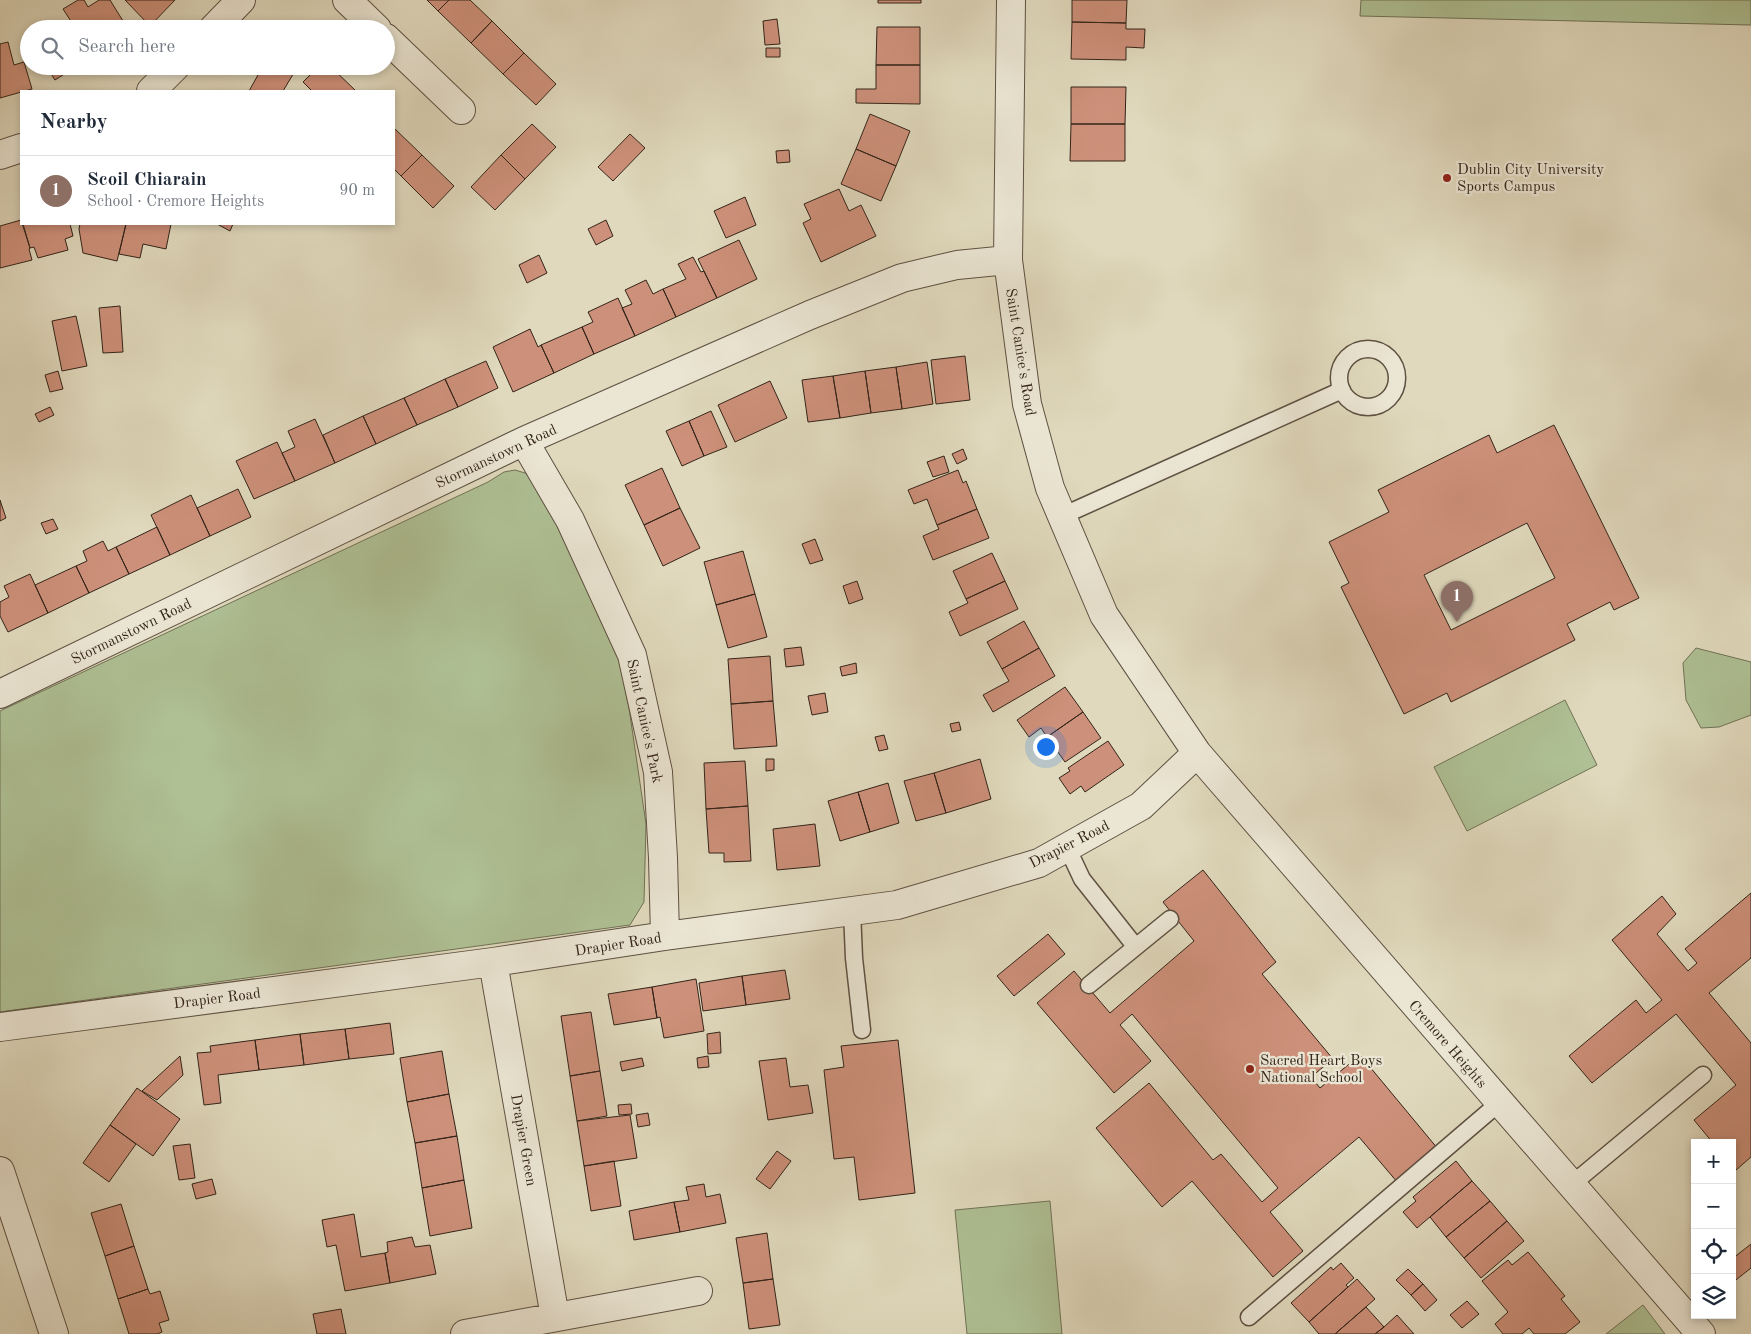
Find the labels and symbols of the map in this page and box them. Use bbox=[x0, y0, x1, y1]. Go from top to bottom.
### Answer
place label: Dublin City University Sports Campus bbox=[1457, 163, 1604, 195]
marker: Dublin City University Sports Campus bbox=[1441, 172, 1453, 184]
street label: Saint Canice's Road bbox=[1002, 287, 1037, 417]
street label: Stormanstown Road bbox=[434, 423, 560, 492]
pin: 1 bbox=[1441, 581, 1473, 622]
street label: Stormanstown Road bbox=[69, 597, 194, 668]
street label: Saint Canice's Park bbox=[623, 658, 664, 785]
your location bbox=[1033, 734, 1059, 760]
street label: Drapier Road bbox=[1027, 819, 1112, 872]
street label: Drapier Road bbox=[574, 931, 663, 960]
street label: Drapier Road bbox=[173, 987, 262, 1012]
street label: Cremore Heights bbox=[1405, 998, 1489, 1092]
place label: Sacred Heart Boys National School bbox=[1260, 1054, 1382, 1086]
marker: Sacred Heart Boys National School bbox=[1244, 1063, 1256, 1075]
street label: Drapier Green bbox=[507, 1093, 538, 1187]

